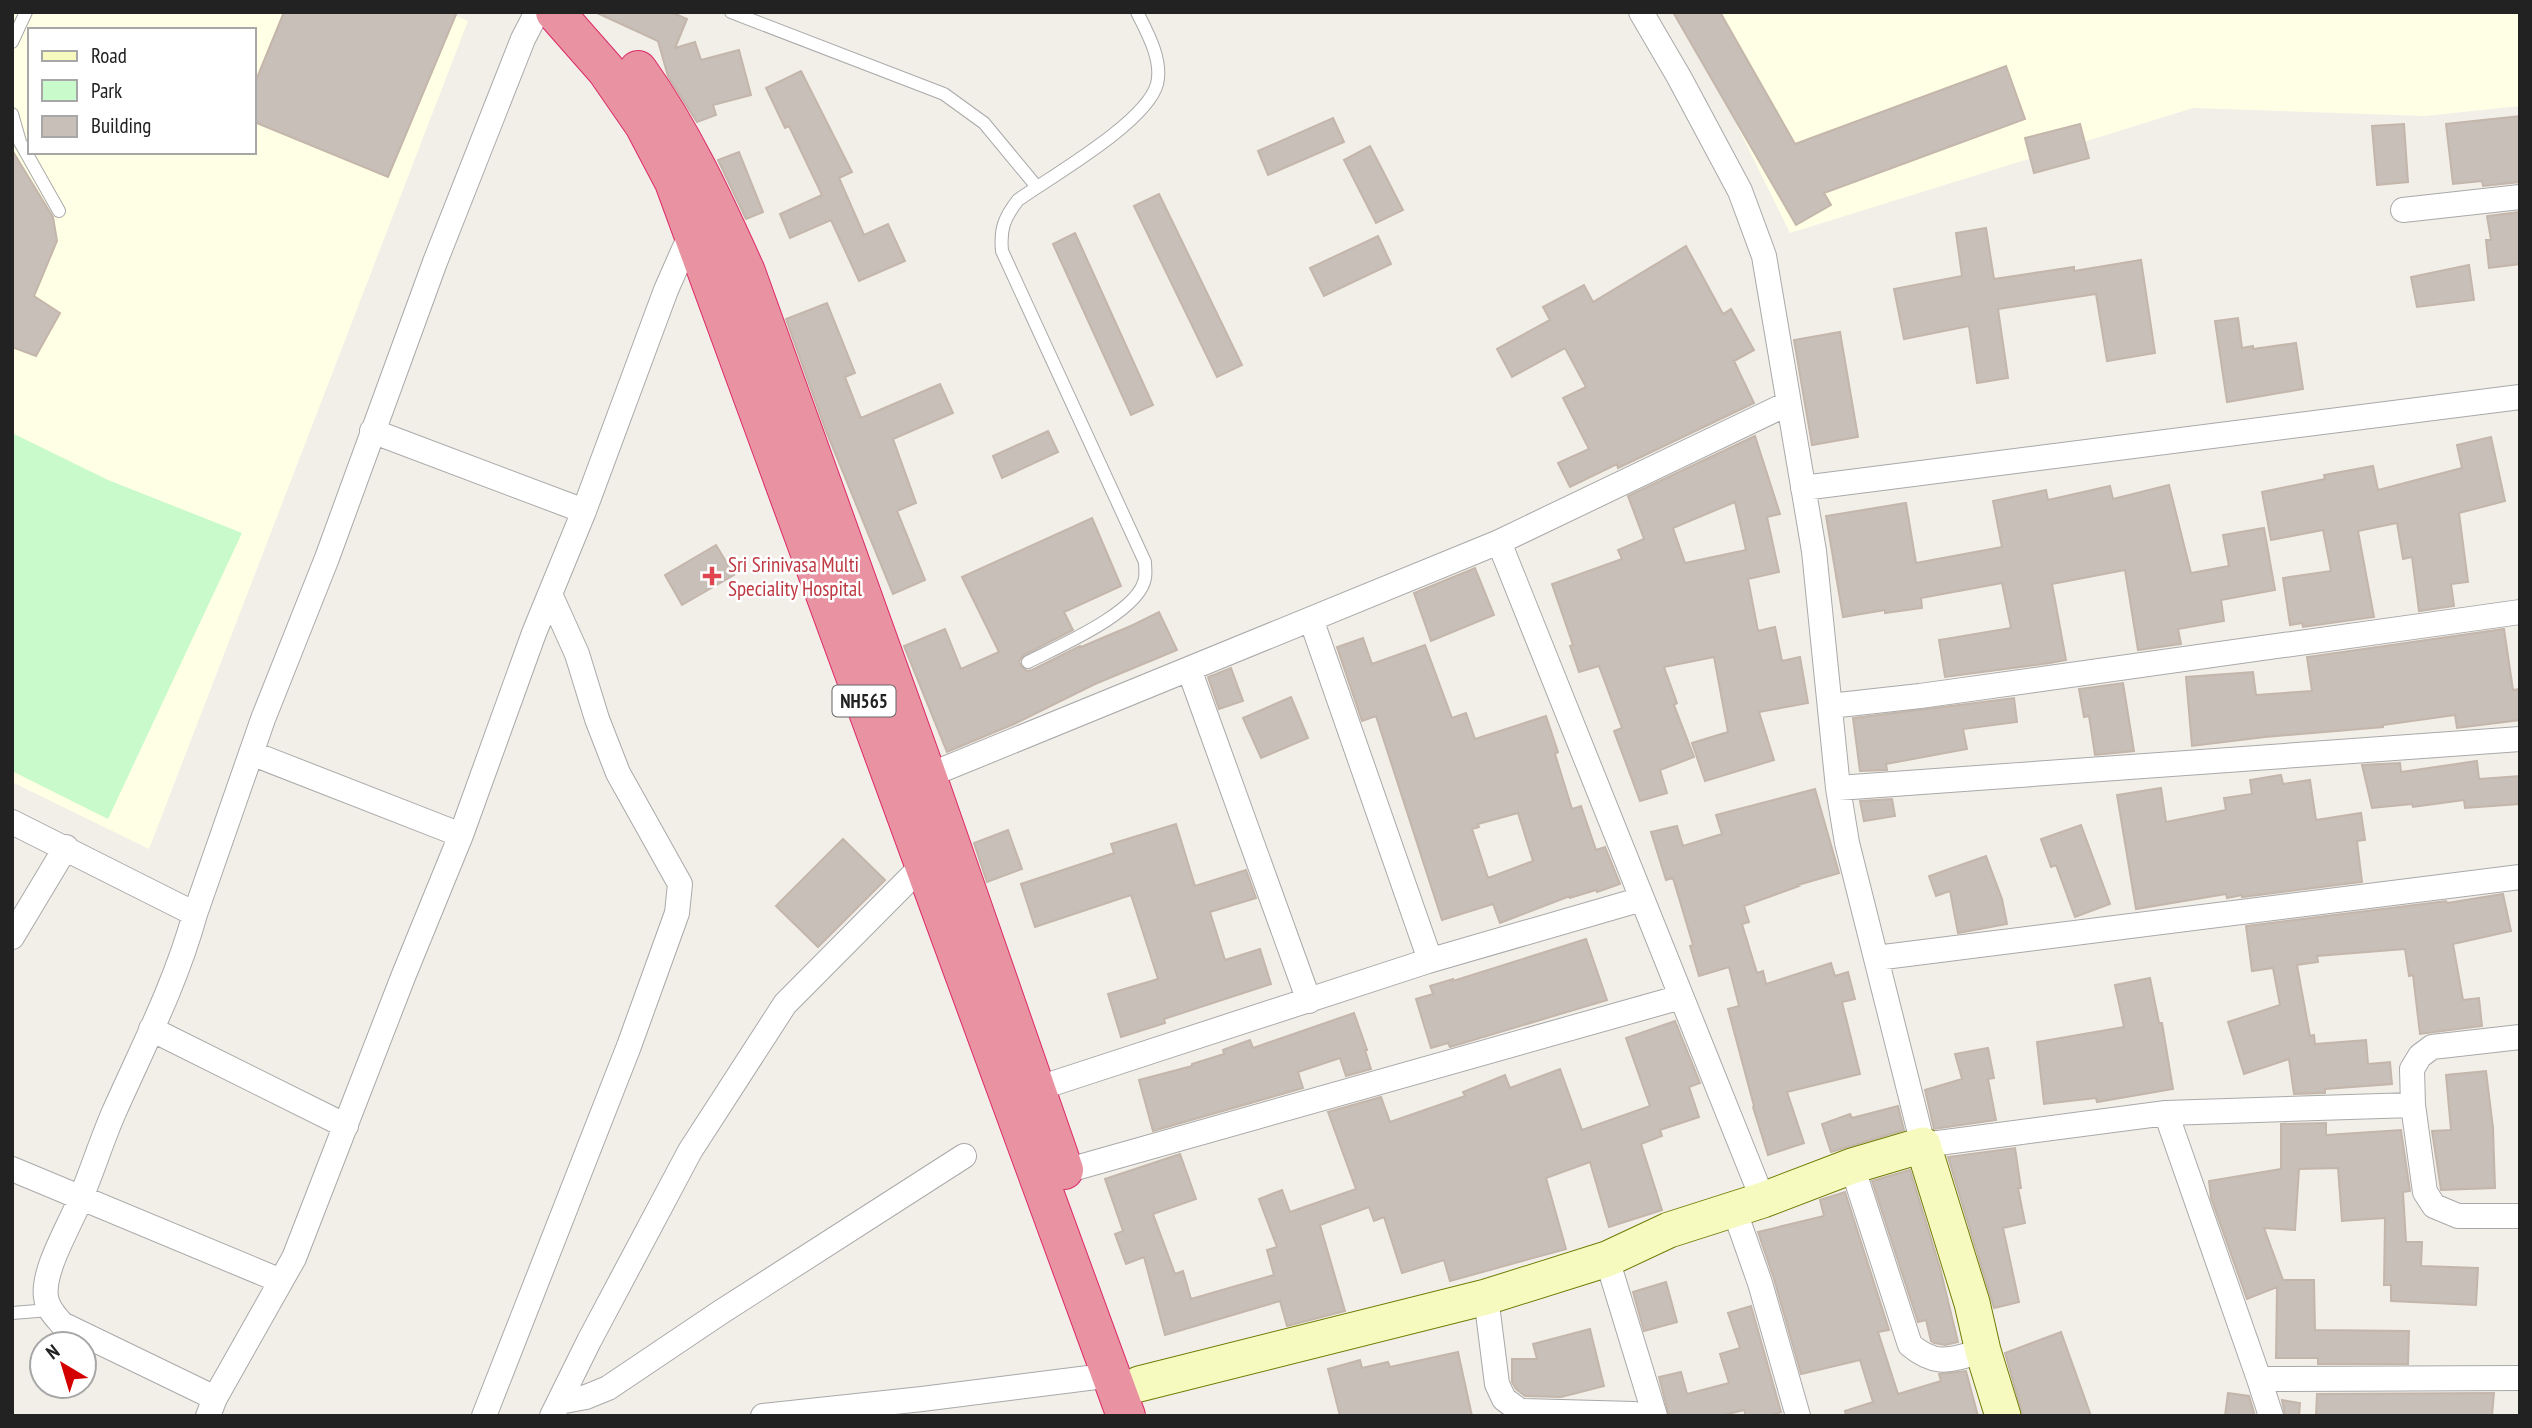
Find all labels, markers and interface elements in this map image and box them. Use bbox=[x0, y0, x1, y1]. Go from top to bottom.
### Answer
legend bbox=[28, 28, 256, 154]
text: Road bbox=[91, 42, 127, 69]
text: Park bbox=[91, 77, 122, 104]
text: Building bbox=[91, 112, 151, 139]
place label: Sri Srinivasa Multi Speciality Hospital bbox=[728, 551, 862, 602]
marker: Sri Srinivasa Multi Speciality Hospital bbox=[702, 566, 722, 586]
road number: NH565 bbox=[832, 686, 896, 716]
north arrow bbox=[28, 1330, 98, 1400]
text: N bbox=[41, 1339, 64, 1364]

